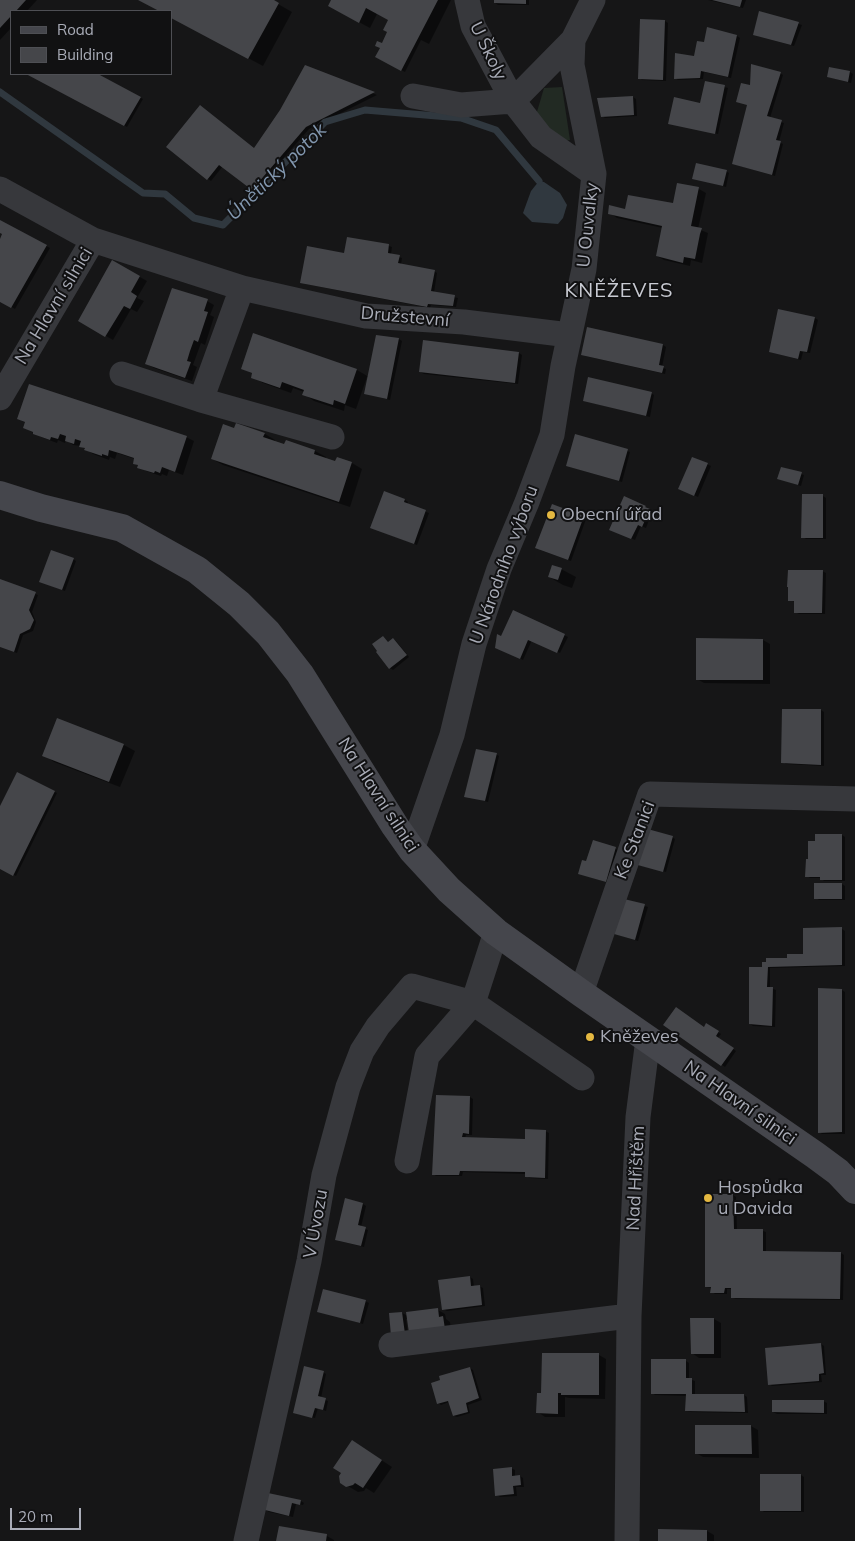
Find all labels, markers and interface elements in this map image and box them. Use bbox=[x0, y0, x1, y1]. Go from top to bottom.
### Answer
legend bbox=[10, 10, 172, 75]
street label: U Školy bbox=[465, 18, 511, 84]
text: Road bbox=[57, 20, 94, 39]
text: Building bbox=[57, 45, 113, 64]
water label: Únětický potok bbox=[222, 119, 332, 225]
street label: U Ouvalky bbox=[573, 182, 603, 268]
street label: Na Hlavní silnici bbox=[11, 244, 97, 368]
district label: KNĚŽEVES bbox=[564, 279, 674, 303]
street label: Družstevní bbox=[360, 302, 450, 332]
street label: U Národního výboru bbox=[465, 483, 543, 647]
place label: Obecní úřad bbox=[561, 504, 662, 526]
marker: Obecní úřad bbox=[545, 509, 557, 521]
street label: Na Hlavní silnici bbox=[333, 734, 423, 856]
street label: Ke Stanici bbox=[610, 798, 660, 882]
place label: Kněževes bbox=[600, 1026, 679, 1048]
marker: Kněževes bbox=[584, 1031, 596, 1043]
street label: Na Hlavní silnici bbox=[680, 1056, 800, 1150]
street label: Nad Hřištěm bbox=[622, 1125, 650, 1231]
place label: Hospůdka u Davida bbox=[718, 1177, 803, 1220]
street label: V Úvozu bbox=[299, 1188, 333, 1260]
marker: Hospůdka u Davida bbox=[702, 1192, 714, 1204]
scale bar bbox=[12, 1498, 84, 1530]
text: 20 m bbox=[18, 1507, 53, 1526]

